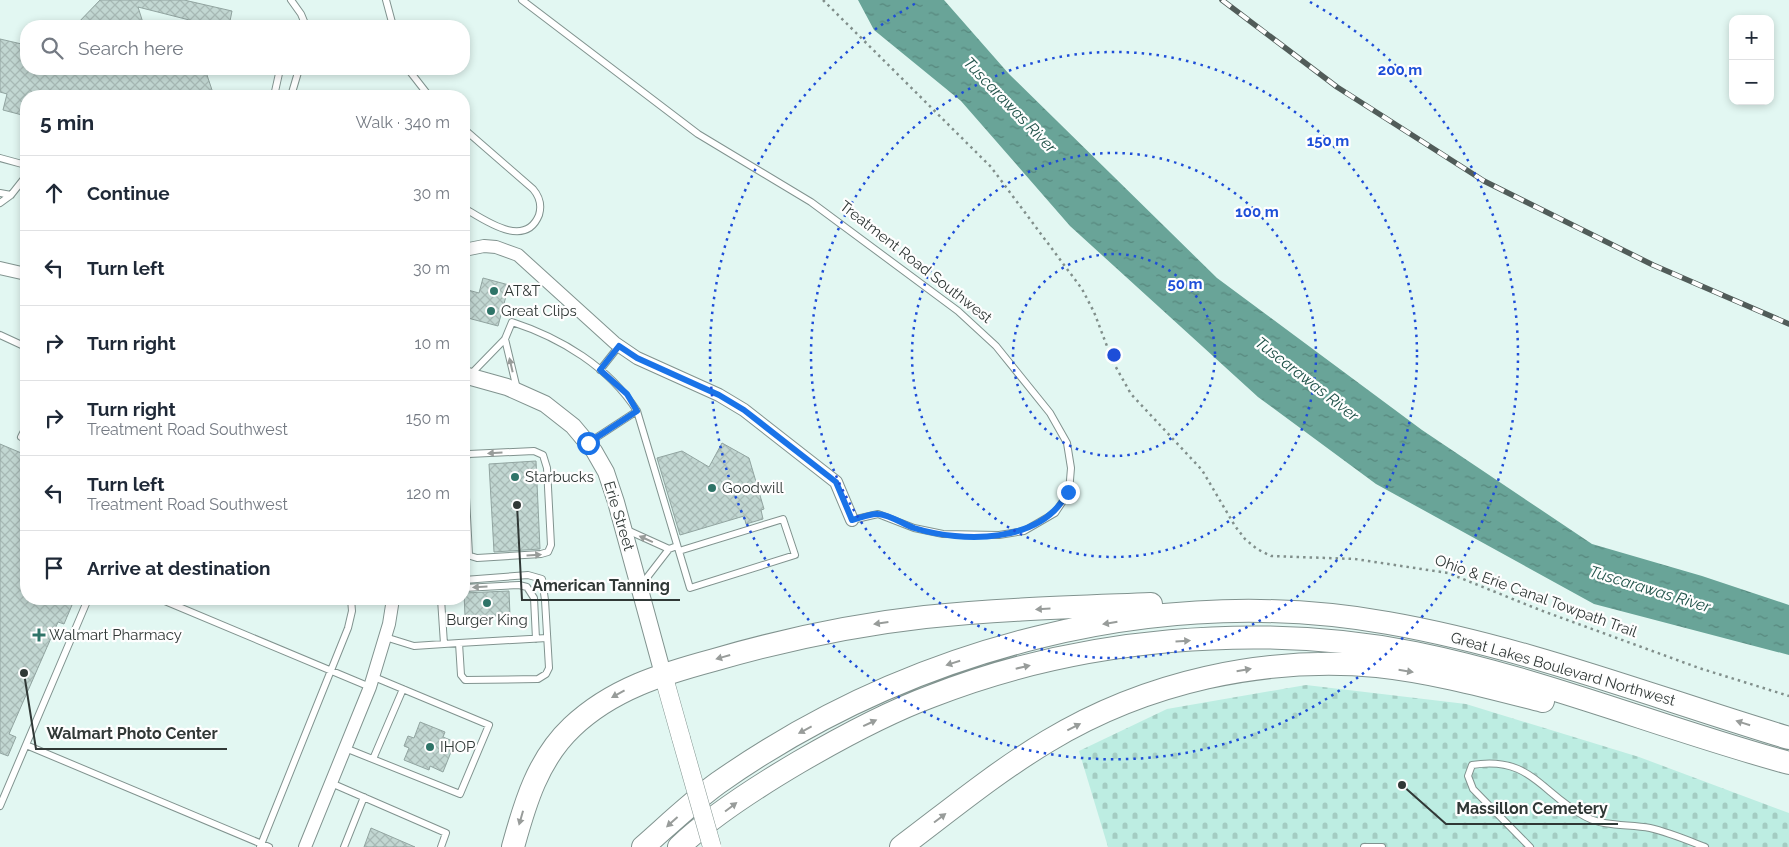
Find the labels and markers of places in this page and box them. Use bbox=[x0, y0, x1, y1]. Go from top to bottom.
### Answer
place label: AT&T bbox=[504, 282, 541, 300]
marker: AT&T bbox=[488, 285, 500, 297]
place label: Great Clips bbox=[501, 302, 577, 320]
marker: Great Clips bbox=[485, 305, 497, 317]
centre of rings bbox=[1105, 346, 1123, 364]
place label: Starbucks bbox=[525, 468, 594, 486]
marker: Starbucks bbox=[509, 471, 521, 483]
place label: Goodwill bbox=[722, 479, 784, 497]
marker: Goodwill bbox=[706, 482, 718, 494]
callout: American Tanning bbox=[522, 569, 680, 600]
marker: Burger King bbox=[481, 597, 493, 609]
place label: Burger King bbox=[446, 611, 528, 629]
place label: Walmart Pharmacy bbox=[49, 626, 182, 644]
marker: Walmart Pharmacy bbox=[33, 629, 45, 641]
callout: Walmart Photo Center bbox=[36, 718, 227, 749]
place label: IHOP bbox=[440, 738, 475, 756]
marker: IHOP bbox=[424, 741, 436, 753]
callout: Massillon Cemetery bbox=[1446, 793, 1618, 824]

